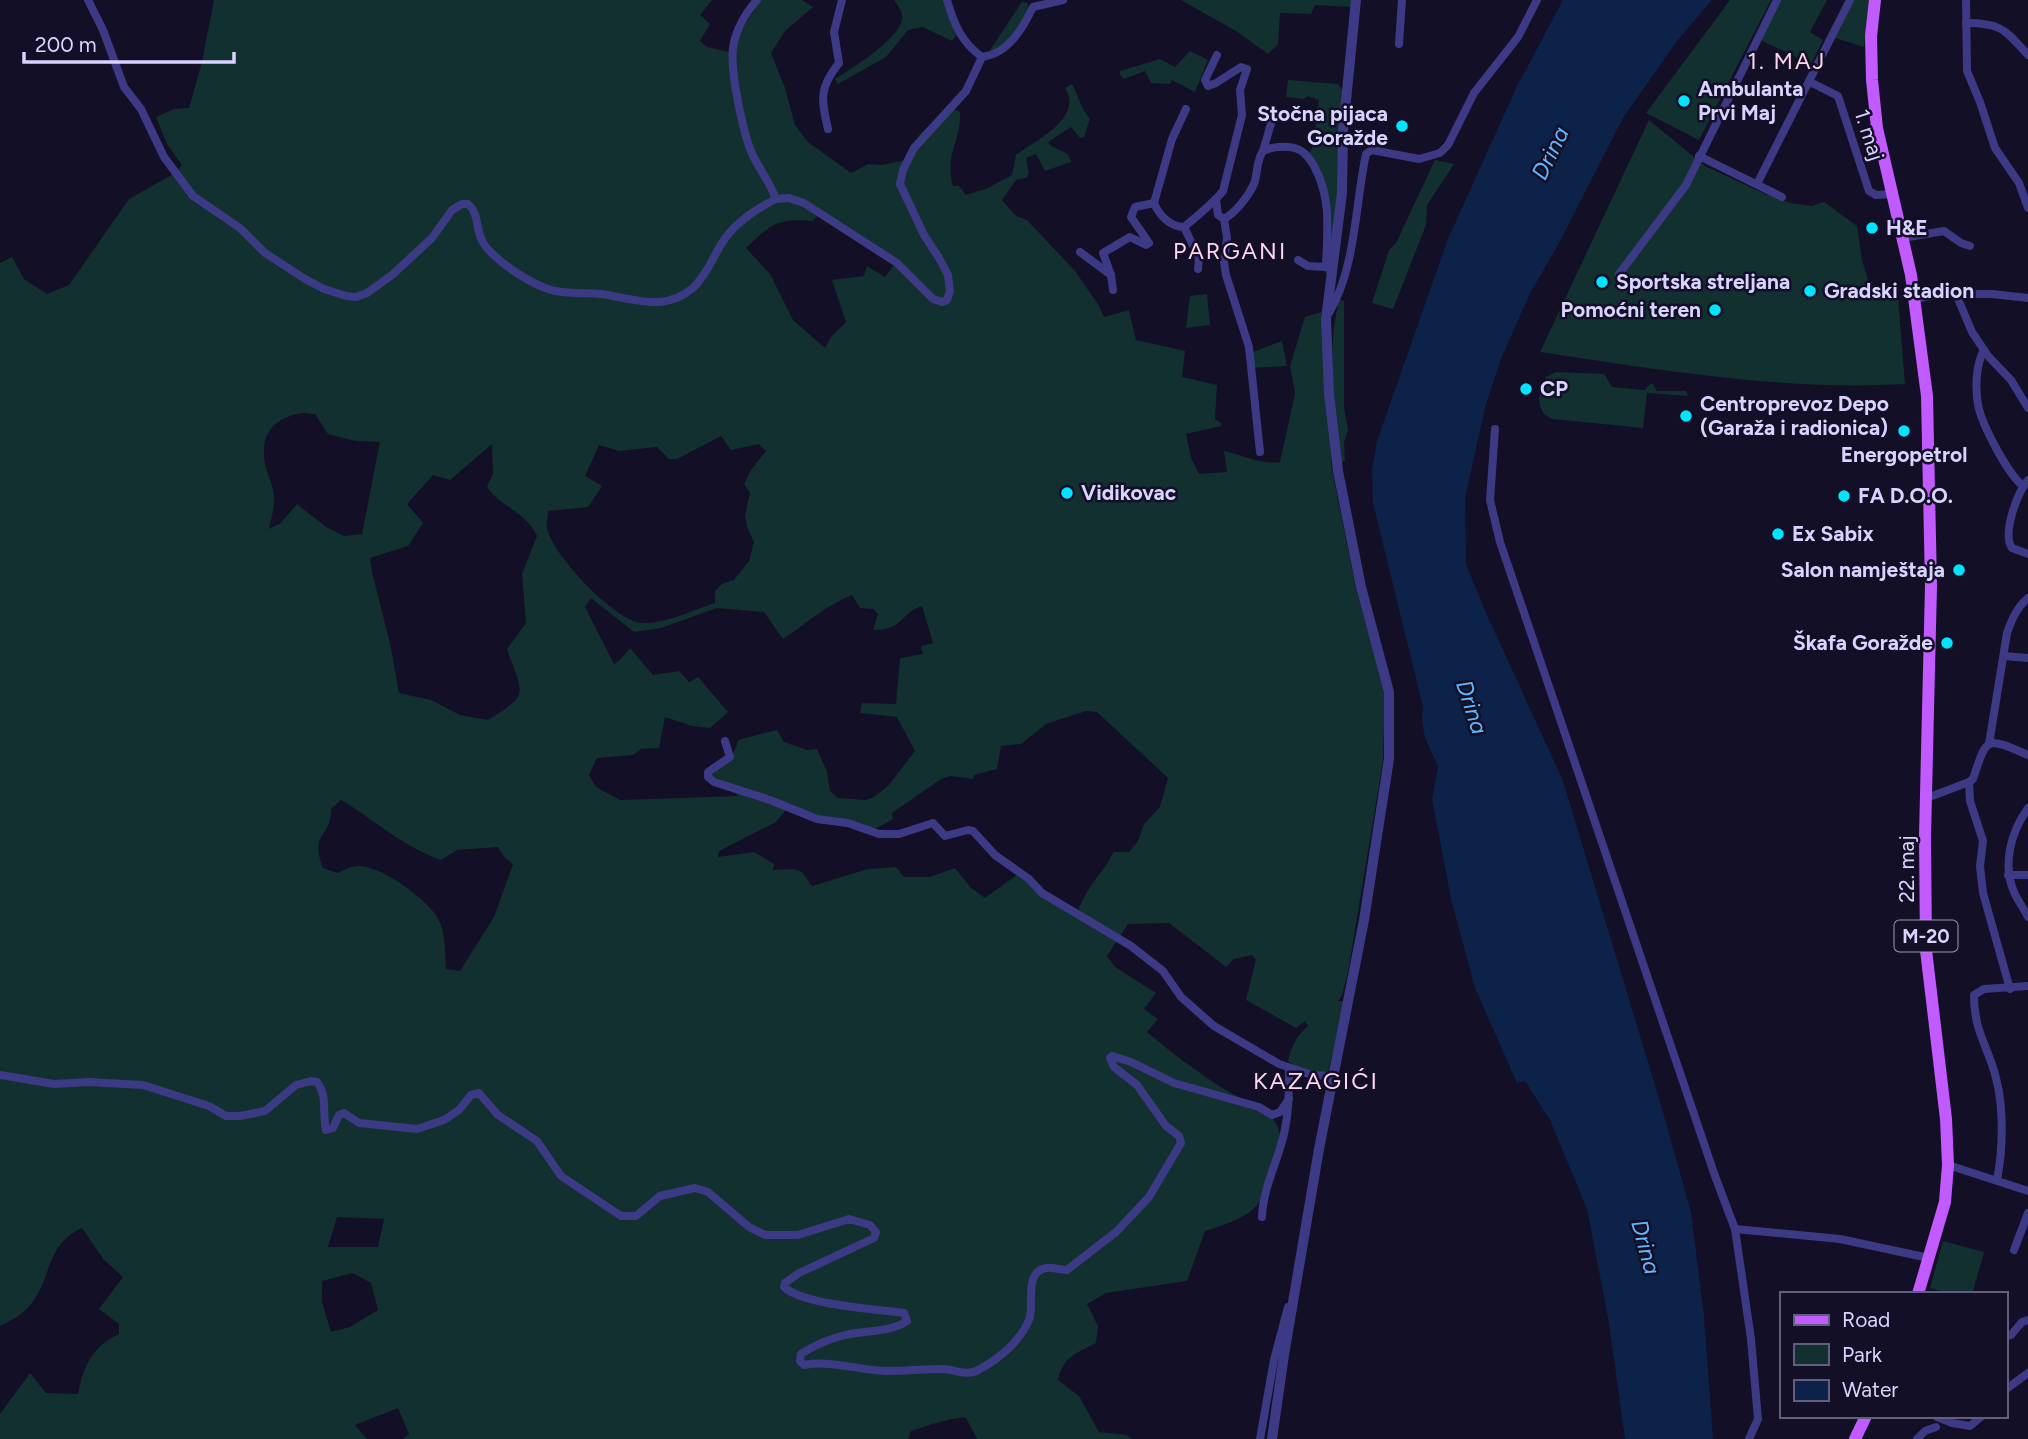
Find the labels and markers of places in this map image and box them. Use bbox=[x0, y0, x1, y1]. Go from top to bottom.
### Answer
place label: Ambulanta Prvi Maj bbox=[1698, 76, 1803, 125]
marker: Ambulanta Prvi Maj bbox=[1676, 93, 1692, 109]
place label: Stočna pijaca Goražde bbox=[1257, 101, 1388, 150]
marker: Stočna pijaca Goražde bbox=[1394, 118, 1410, 134]
place label: H&E bbox=[1886, 215, 1928, 240]
marker: H&E bbox=[1864, 220, 1880, 236]
place label: Sportska streljana bbox=[1616, 269, 1790, 294]
marker: Sportska streljana bbox=[1594, 274, 1610, 290]
place label: Gradski stadion bbox=[1824, 278, 1974, 303]
marker: Gradski stadion bbox=[1802, 283, 1818, 299]
place label: Pomoćni teren bbox=[1561, 297, 1701, 322]
marker: Pomoćni teren bbox=[1707, 302, 1723, 318]
place label: CP bbox=[1540, 376, 1568, 401]
marker: CP bbox=[1518, 381, 1534, 397]
place label: Centroprevoz Depo (Garaža i radionica) bbox=[1700, 391, 1889, 440]
marker: Centroprevoz Depo (Garaža i radionica) bbox=[1678, 408, 1694, 424]
marker: Energopetrol bbox=[1896, 423, 1912, 439]
place label: Energopetrol bbox=[1841, 442, 1967, 467]
place label: Vidikovac bbox=[1081, 480, 1177, 505]
place label: FA D.O.O. bbox=[1858, 483, 1953, 508]
marker: Vidikovac bbox=[1059, 485, 1075, 501]
marker: FA D.O.O. bbox=[1836, 488, 1852, 504]
place label: Ex Sabix bbox=[1792, 521, 1875, 546]
marker: Ex Sabix bbox=[1770, 526, 1786, 542]
place label: Salon namještaja bbox=[1781, 557, 1945, 582]
marker: Salon namještaja bbox=[1951, 562, 1967, 578]
place label: Škafa Goražde bbox=[1793, 630, 1933, 655]
marker: Škafa Goražde bbox=[1939, 635, 1955, 651]

